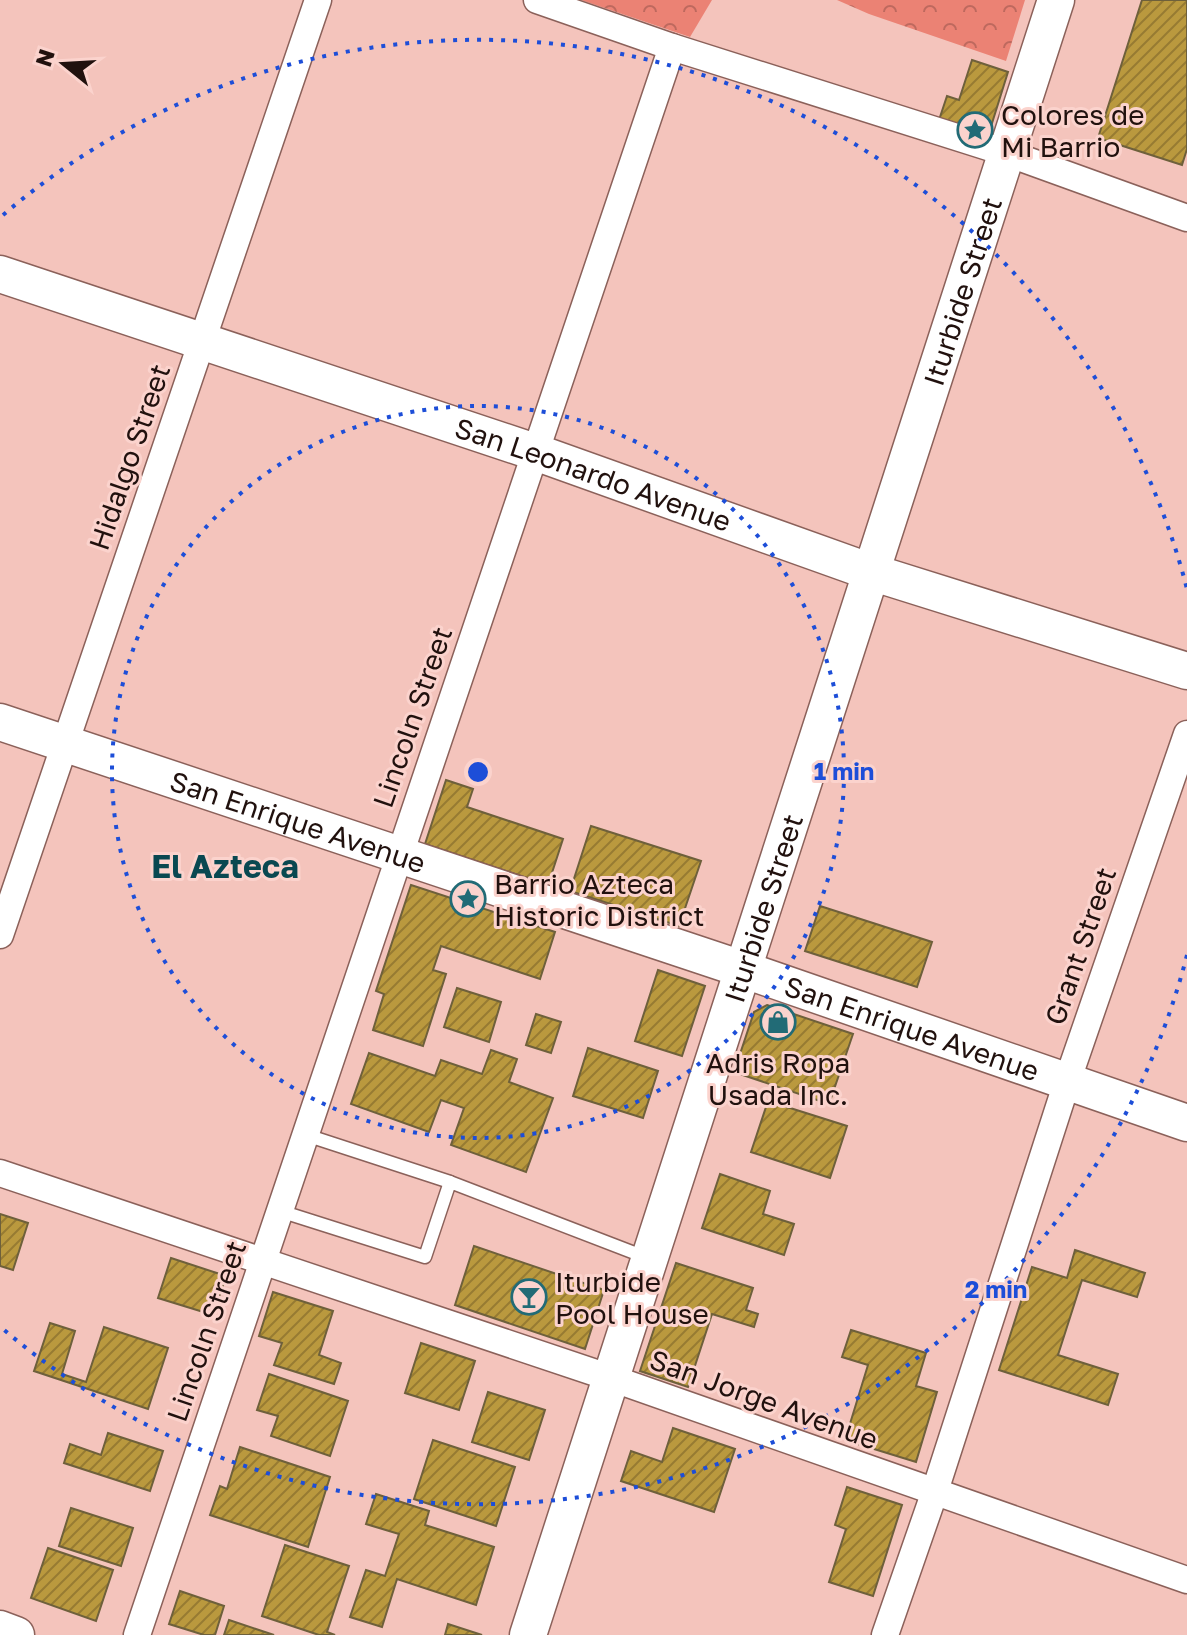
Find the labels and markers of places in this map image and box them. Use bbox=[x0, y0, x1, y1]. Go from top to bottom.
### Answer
place label: Colores de Mi Barrio bbox=[1001, 98, 1145, 163]
place icon: Colores de Mi Barrio bbox=[956, 111, 994, 149]
centre of rings bbox=[464, 758, 492, 786]
place label: Barrio Azteca Historic District bbox=[494, 867, 704, 932]
place icon: Barrio Azteca Historic District bbox=[449, 880, 487, 918]
shop icon: Adris Ropa Usada Inc. bbox=[759, 1003, 797, 1041]
place label: Adris Ropa Usada Inc. bbox=[706, 1046, 850, 1111]
place label: Iturbide Pool House bbox=[555, 1265, 709, 1330]
bar icon: Iturbide Pool House bbox=[510, 1278, 548, 1316]

